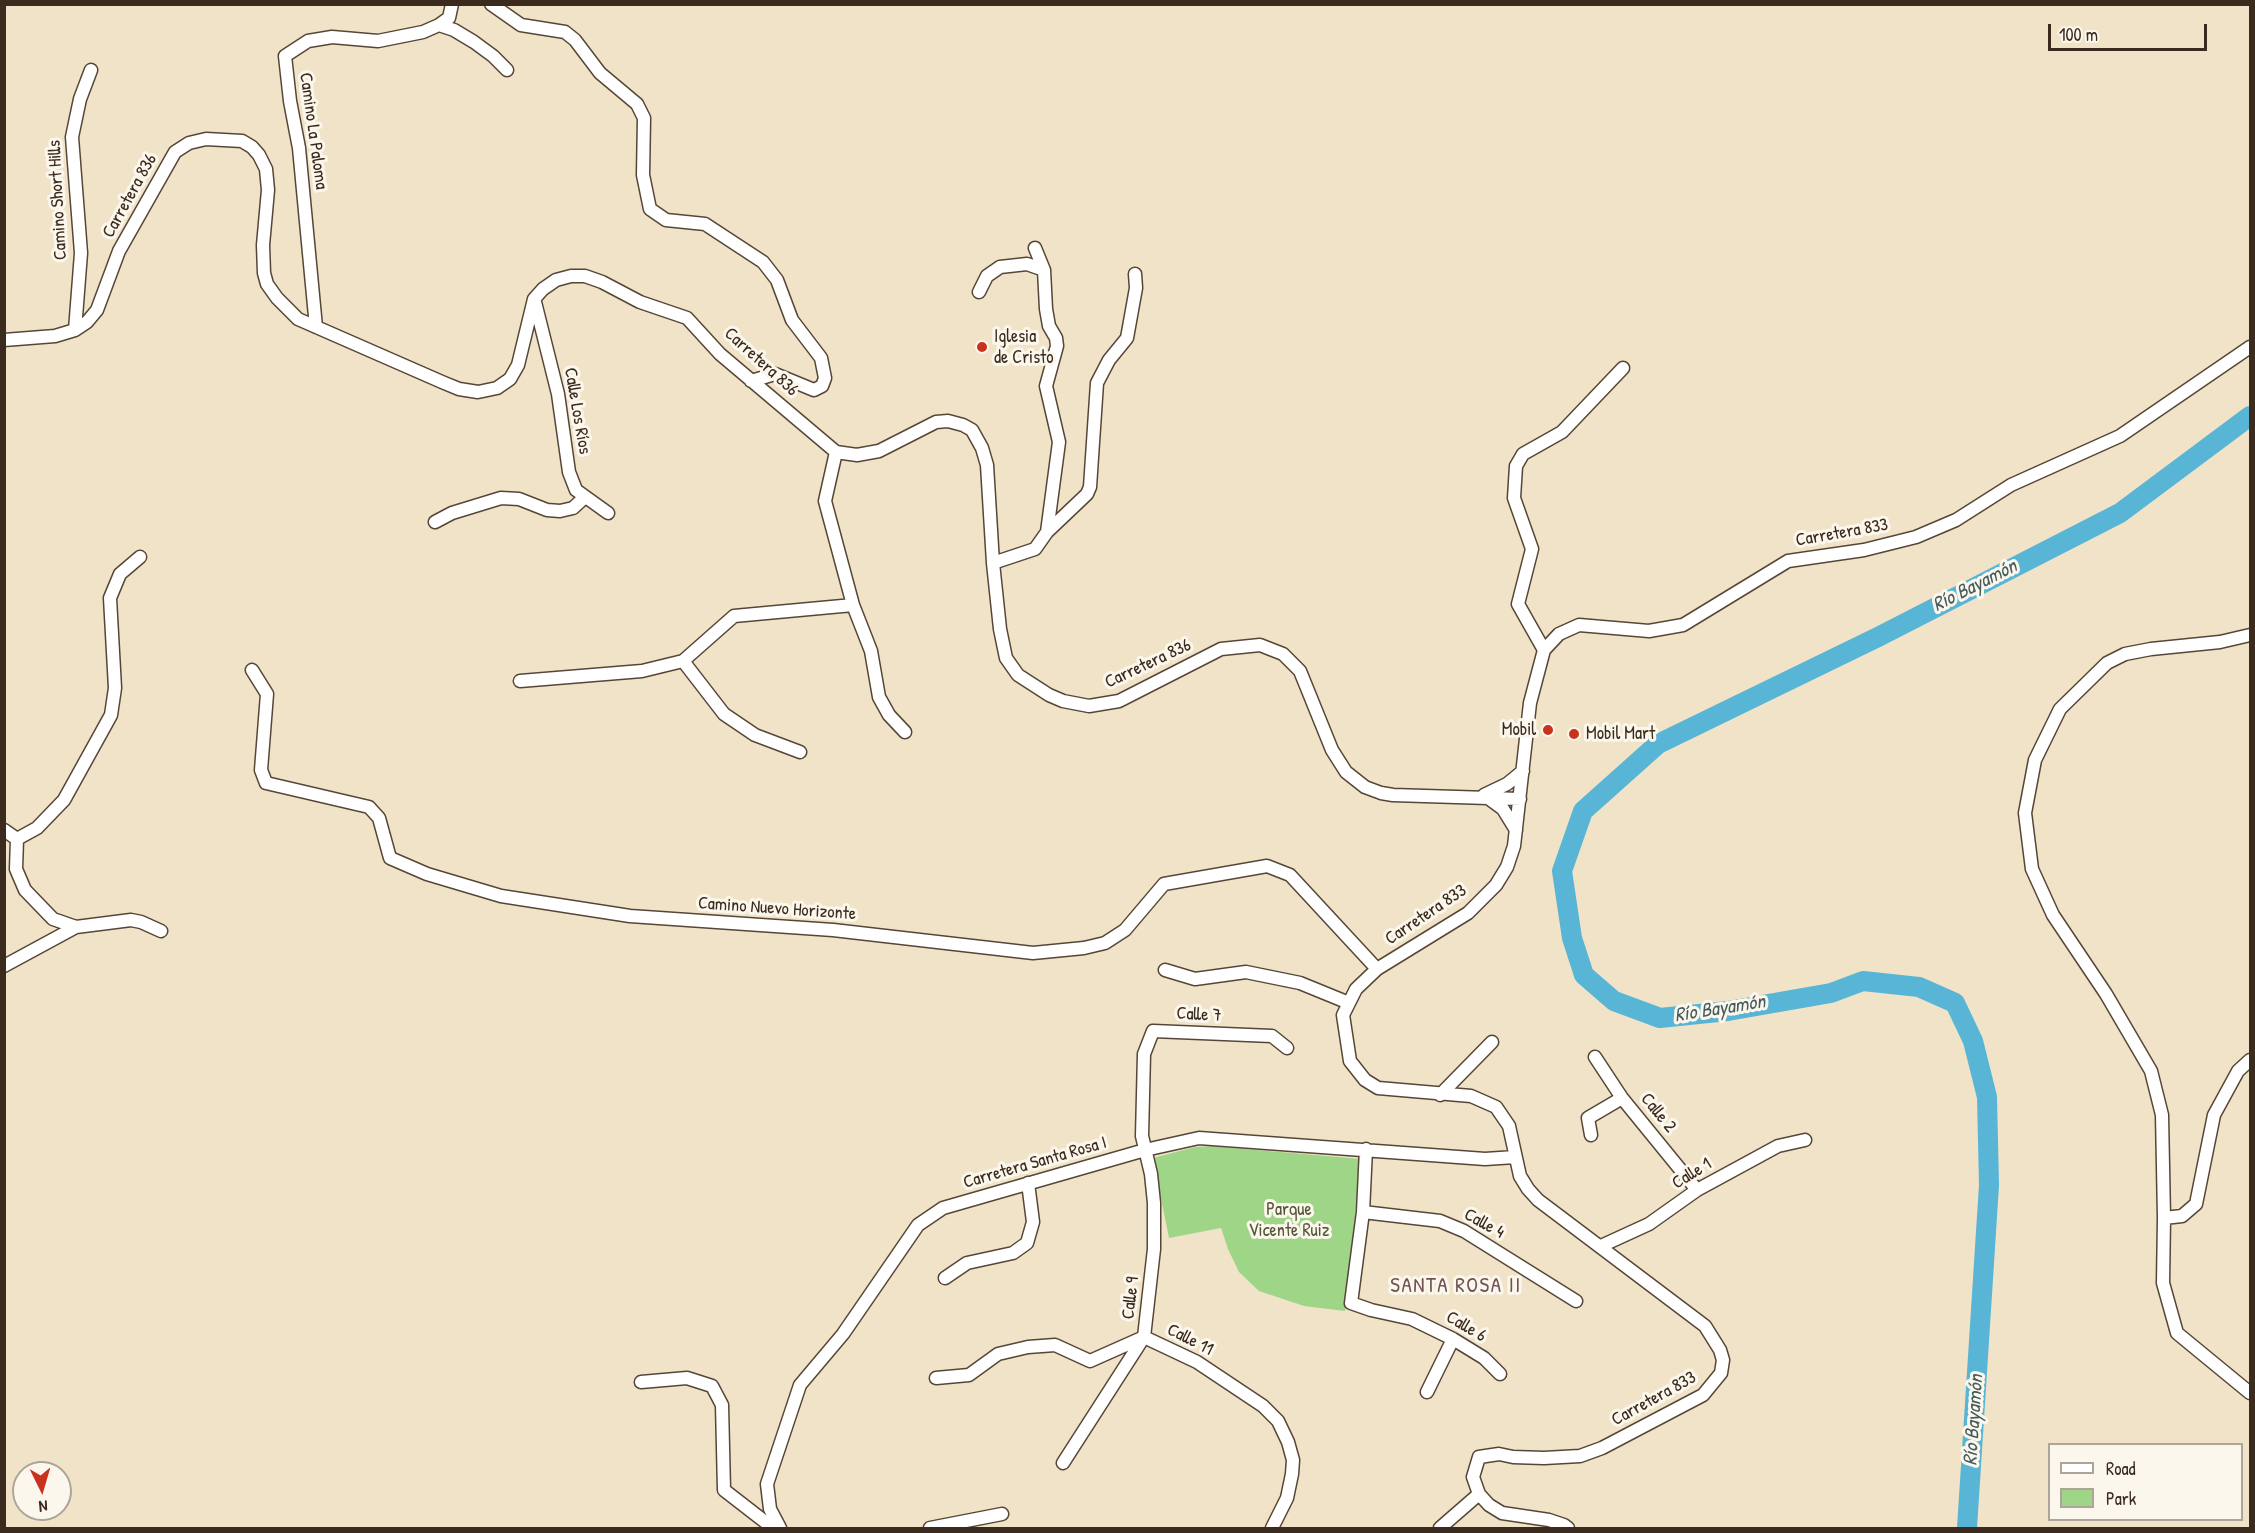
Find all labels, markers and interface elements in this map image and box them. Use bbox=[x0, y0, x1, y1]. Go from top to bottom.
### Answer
scale bar bbox=[2051, 12, 2210, 50]
text: 100 m bbox=[2059, 22, 2098, 47]
street label: Camino La Paloma bbox=[294, 71, 332, 191]
street label: Camino Short Hills bbox=[44, 139, 72, 261]
street label: Carretera 836 bbox=[98, 150, 162, 242]
street label: Carretera 836 bbox=[719, 323, 803, 401]
place label: Iglesia de Cristo bbox=[994, 326, 1054, 368]
marker: Iglesia de Cristo bbox=[975, 340, 989, 354]
street label: Calle Los Ríos bbox=[559, 366, 595, 456]
street label: Carretera 833 bbox=[1794, 514, 1890, 552]
water label: Río Bayamón bbox=[1929, 555, 2021, 617]
street label: Carretera 836 bbox=[1102, 635, 1194, 693]
place label: Mobil bbox=[1502, 719, 1536, 741]
marker: Mobil bbox=[1541, 723, 1555, 737]
place label: Mobil Mart bbox=[1586, 723, 1655, 745]
marker: Mobil Mart bbox=[1567, 727, 1581, 741]
street label: Carretera 833 bbox=[1381, 880, 1471, 950]
street label: Camino Nuevo Horizonte bbox=[697, 893, 857, 925]
water label: Río Bayamón bbox=[1673, 990, 1767, 1028]
street label: Calle 7 bbox=[1176, 1003, 1222, 1027]
street label: Calle 2 bbox=[1636, 1089, 1680, 1137]
street label: Carretera Santa Rosa I bbox=[961, 1132, 1109, 1194]
street label: Calle 1 bbox=[1668, 1154, 1716, 1194]
park label: Parque Vicente Ruiz bbox=[1248, 1199, 1330, 1242]
street label: Calle 4 bbox=[1460, 1204, 1508, 1244]
district label: SANTA ROSA II bbox=[1390, 1273, 1522, 1299]
street label: Calle 9 bbox=[1118, 1276, 1144, 1320]
street label: Calle 6 bbox=[1442, 1307, 1490, 1347]
street label: Calle 11 bbox=[1163, 1319, 1217, 1361]
street label: Carretera 833 bbox=[1608, 1367, 1700, 1431]
water label: Río Bayamón bbox=[1959, 1374, 1989, 1466]
legend bbox=[2048, 1443, 2243, 1521]
text: Road bbox=[2106, 1456, 2136, 1481]
north arrow bbox=[12, 1461, 72, 1521]
text: Park bbox=[2106, 1486, 2136, 1511]
text: N bbox=[38, 1496, 49, 1518]

